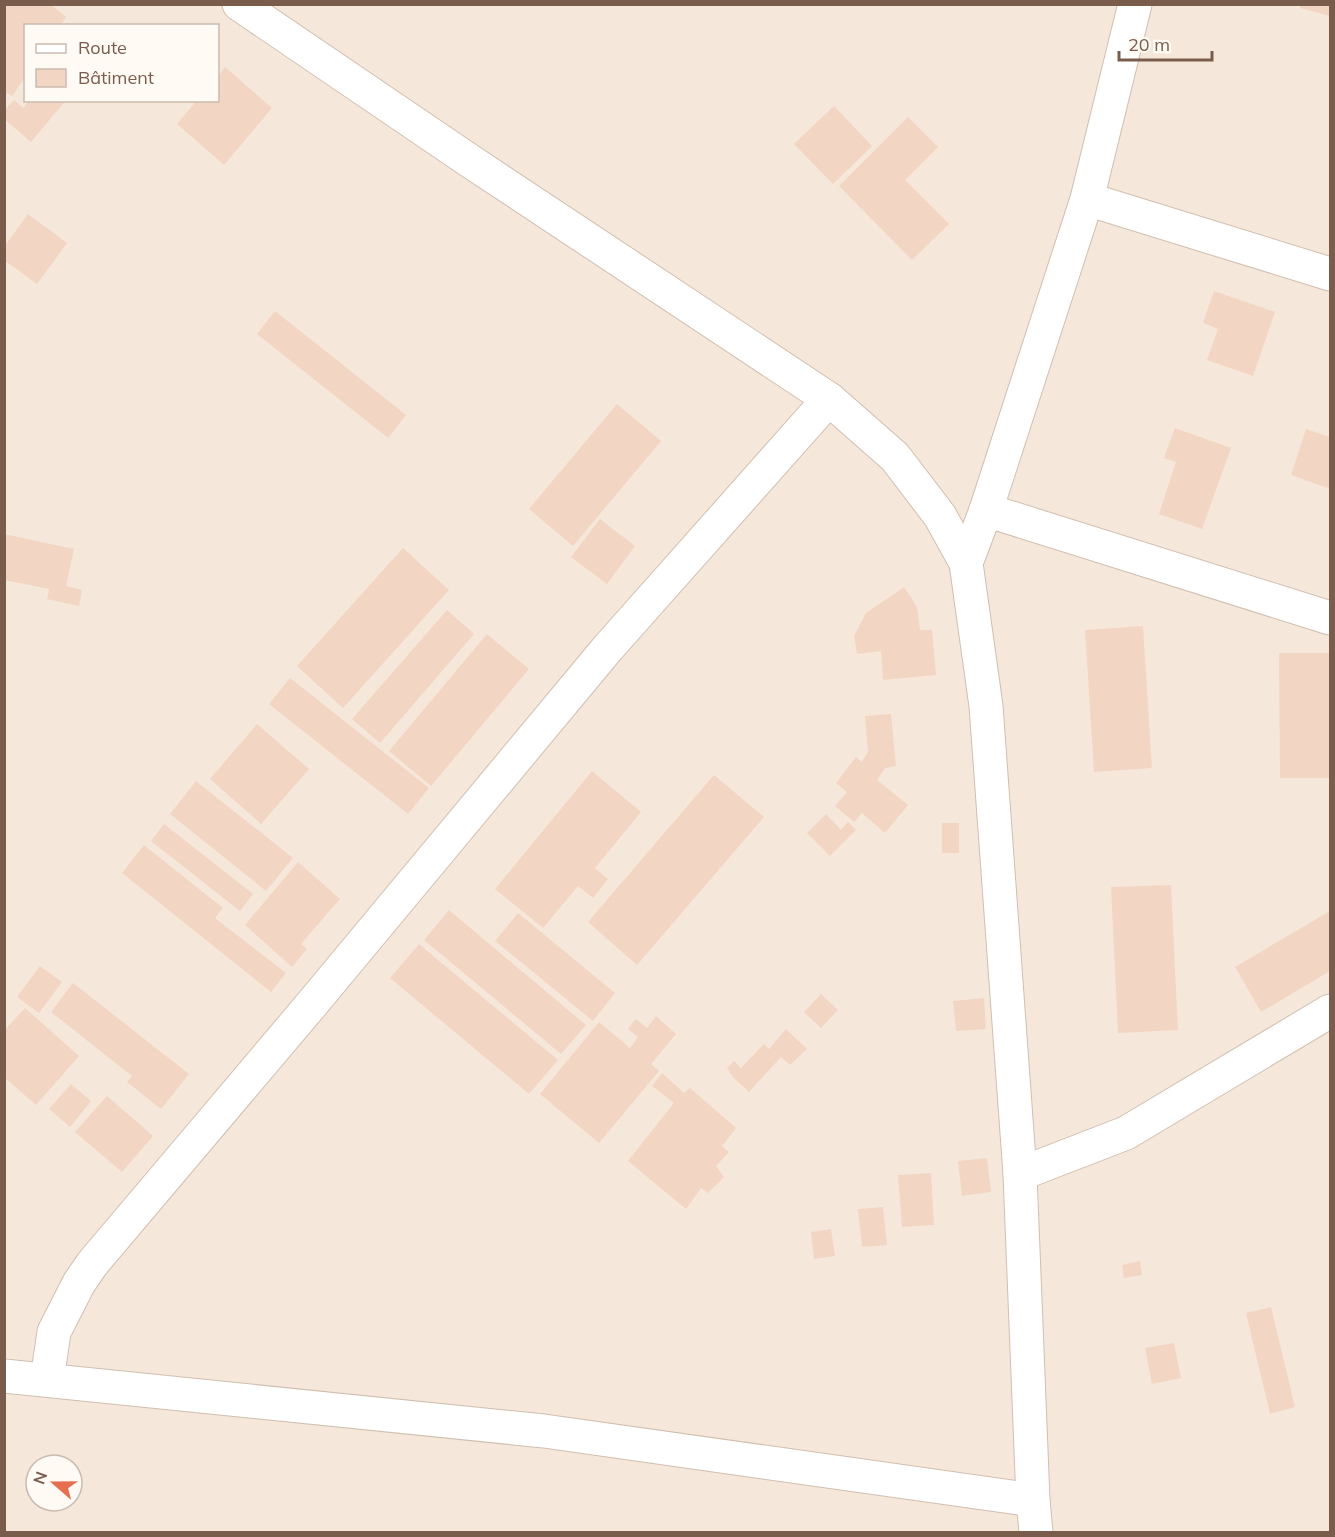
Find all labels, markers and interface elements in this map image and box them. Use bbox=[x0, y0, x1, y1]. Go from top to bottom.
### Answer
legend bbox=[24, 24, 219, 102]
scale bar bbox=[1119, 24, 1212, 62]
text: 20 m bbox=[1128, 33, 1170, 56]
text: Route bbox=[78, 36, 127, 59]
text: Bâtiment bbox=[78, 66, 154, 89]
north arrow bbox=[24, 1453, 84, 1513]
text: N bbox=[28, 1469, 51, 1487]

